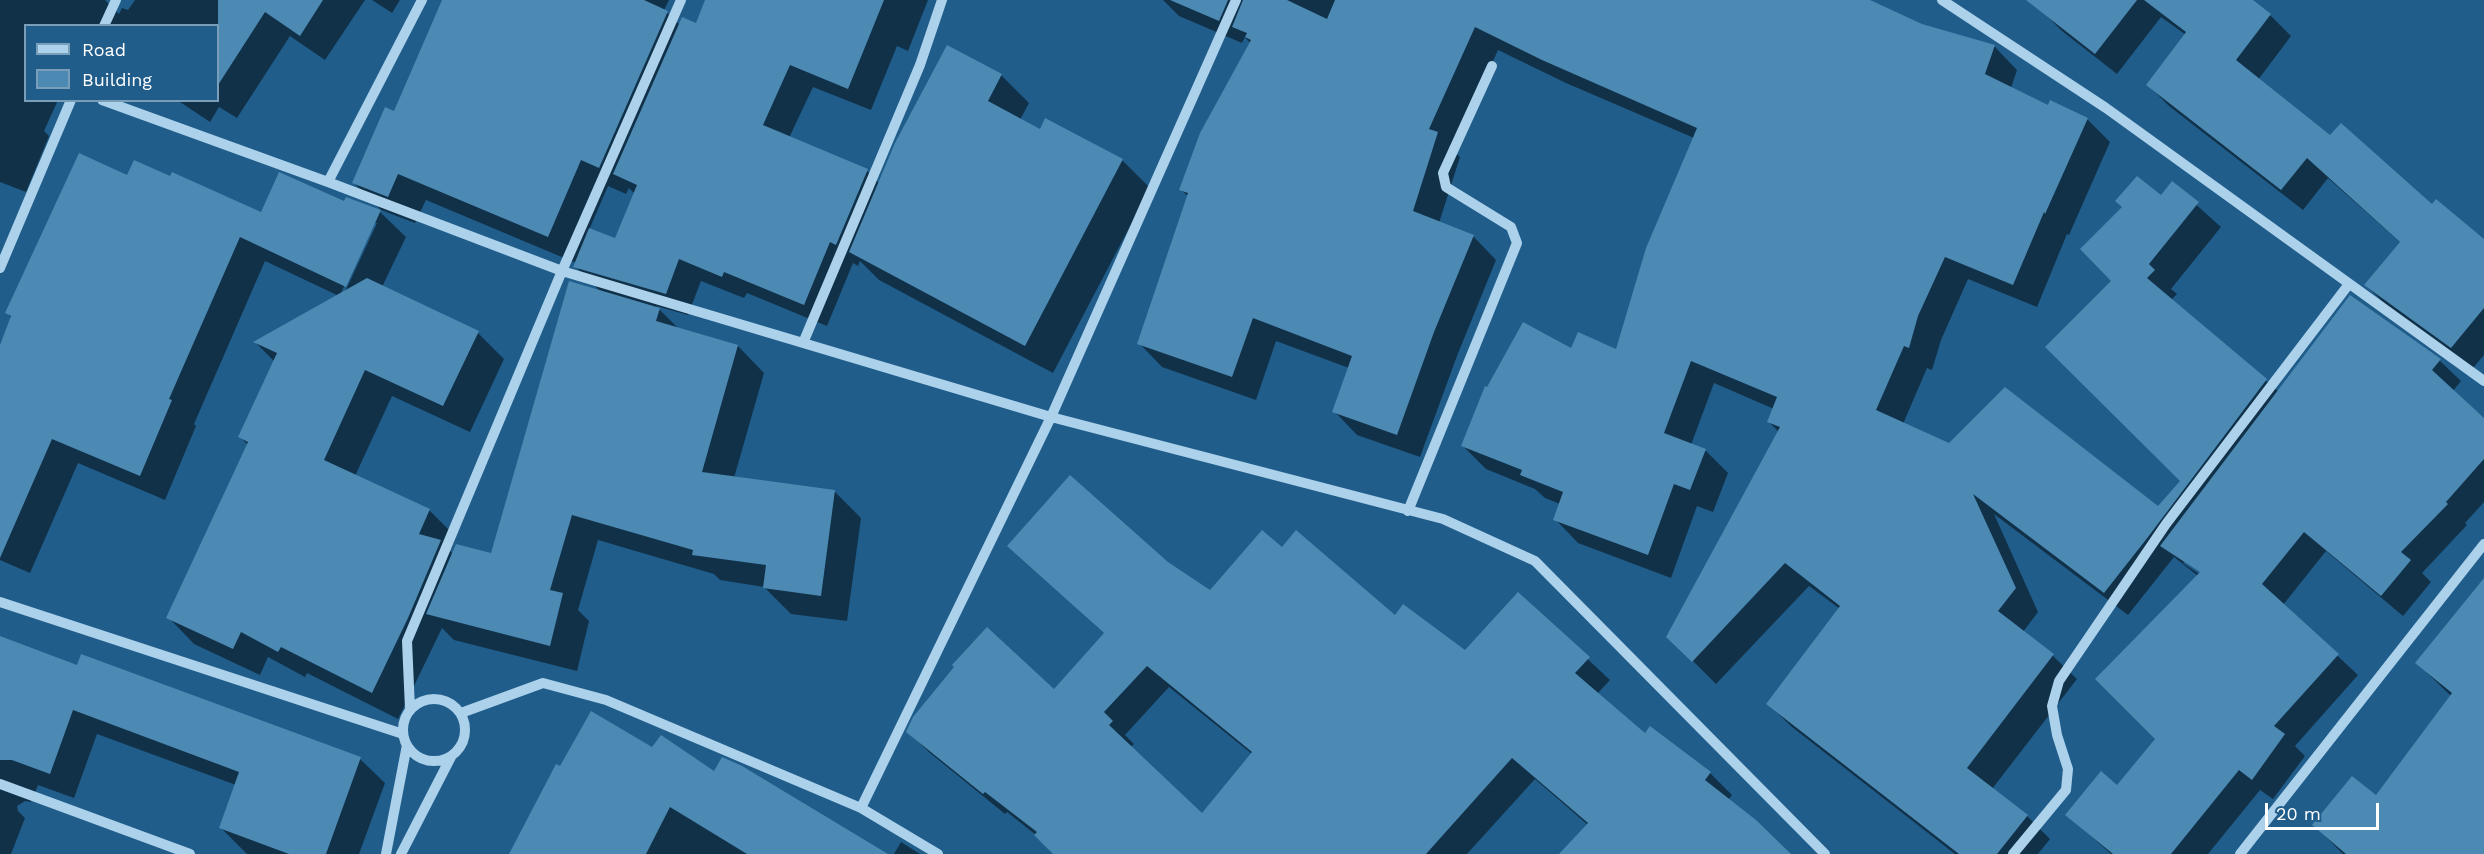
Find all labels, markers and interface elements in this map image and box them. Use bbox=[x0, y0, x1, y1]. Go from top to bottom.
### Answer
legend bbox=[24, 24, 219, 102]
text: Road bbox=[82, 39, 126, 60]
text: Building bbox=[82, 69, 152, 90]
scale bar bbox=[2268, 791, 2382, 829]
text: 20 m bbox=[2276, 803, 2321, 824]

